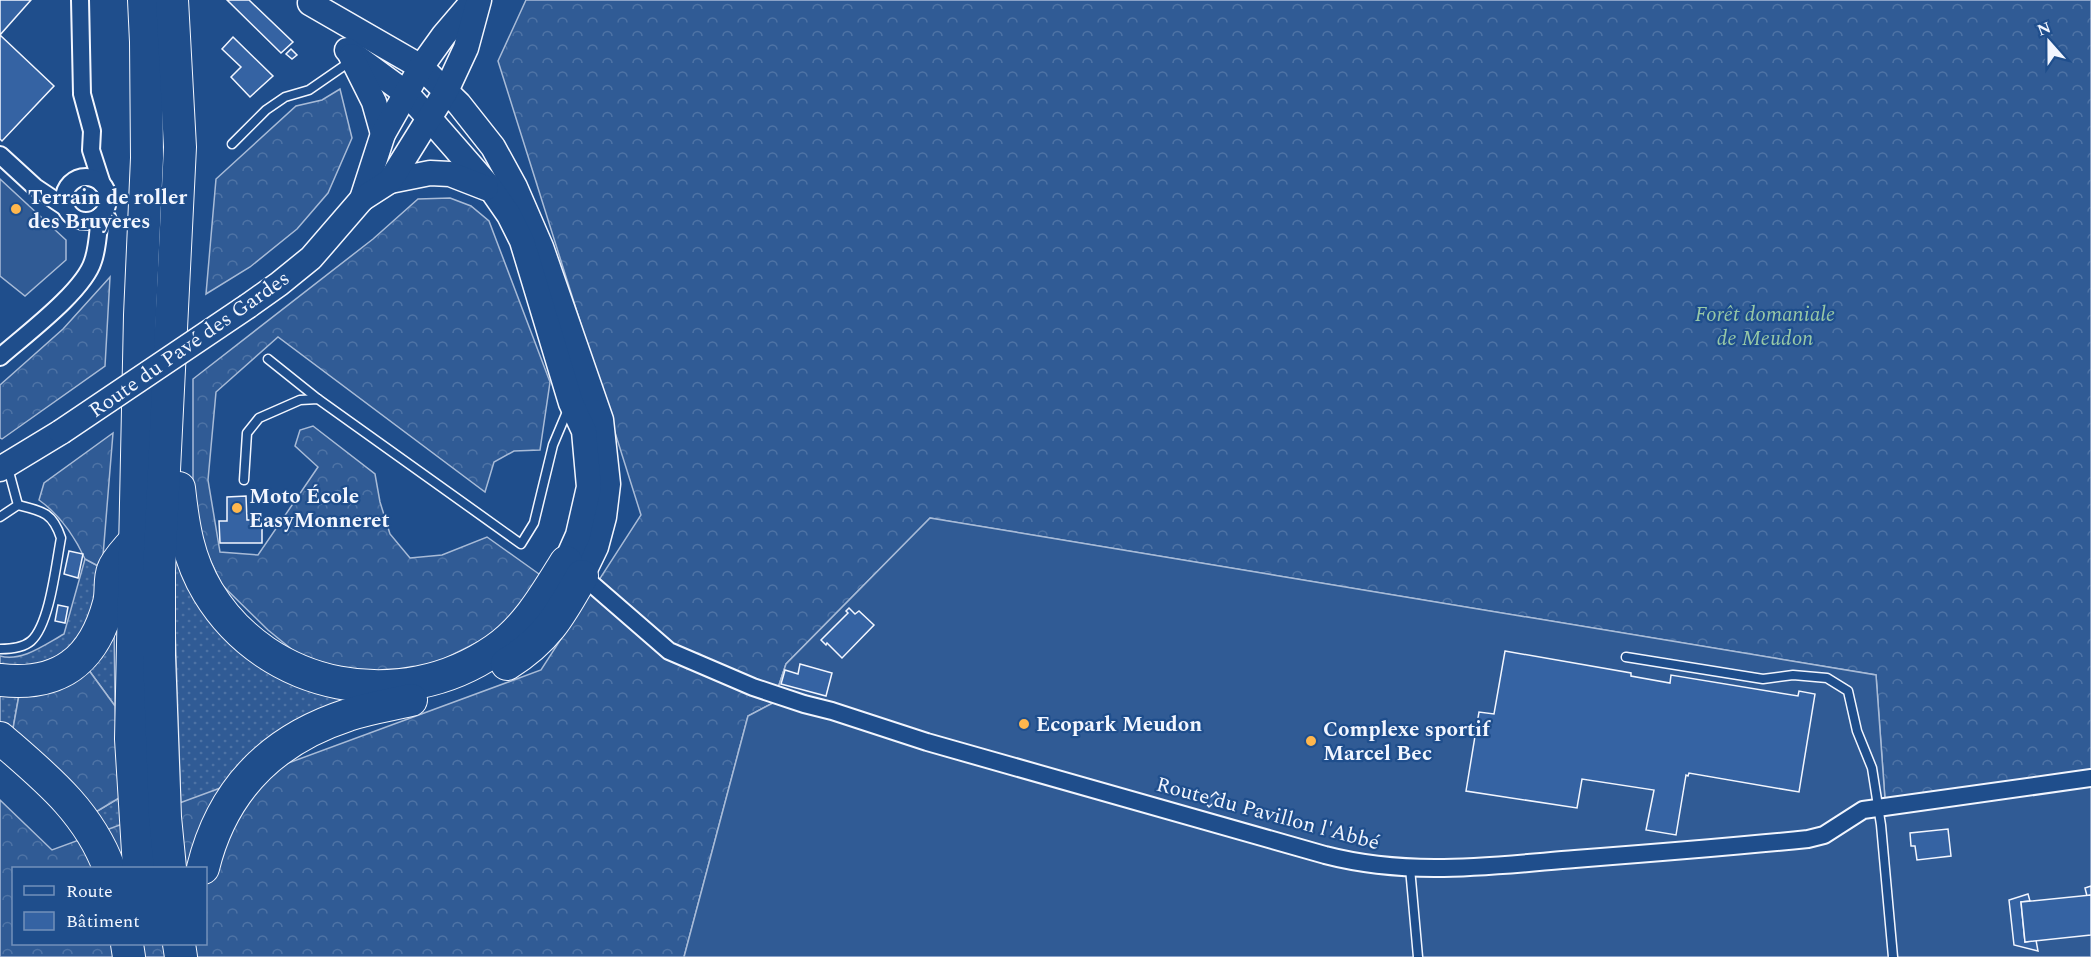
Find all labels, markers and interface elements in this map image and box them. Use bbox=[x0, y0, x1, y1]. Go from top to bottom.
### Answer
north arrow bbox=[2019, 12, 2079, 72]
text: N bbox=[2034, 15, 2054, 42]
place label: Terrain de roller des Bruyères bbox=[28, 182, 187, 238]
marker: Terrain de roller des Bruyères bbox=[9, 202, 23, 216]
street label: Route du Pavé des Gardes bbox=[82, 263, 297, 427]
park label: Forêt domaniale de Meudon bbox=[1695, 299, 1835, 355]
place label: Moto École EasyMonneret bbox=[249, 481, 390, 537]
marker: Moto École EasyMonneret bbox=[230, 501, 244, 515]
place label: Ecopark Meudon bbox=[1036, 709, 1202, 741]
place label: Complexe sportif Marcel Bec bbox=[1323, 714, 1491, 770]
marker: Ecopark Meudon bbox=[1017, 717, 1031, 731]
marker: Complexe sportif Marcel Bec bbox=[1304, 734, 1318, 748]
street label: Route du Pavillon l'Abbé bbox=[1152, 769, 1383, 859]
legend bbox=[12, 867, 207, 945]
text: Route bbox=[66, 878, 113, 905]
text: Bâtiment bbox=[66, 908, 140, 935]

